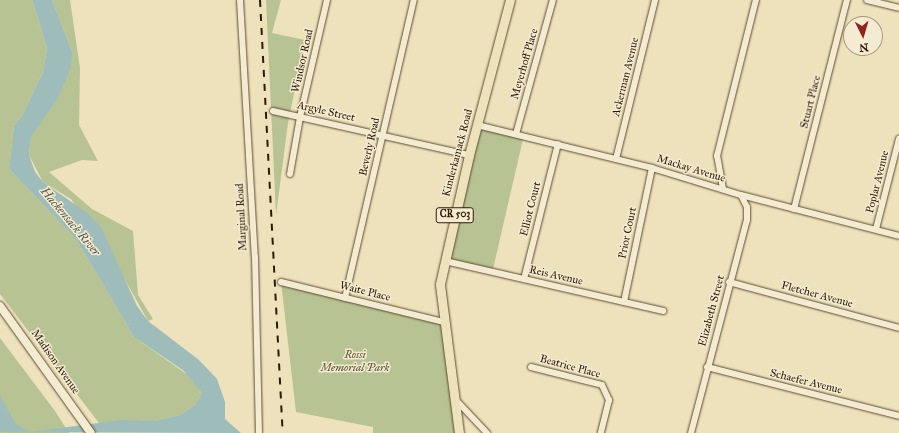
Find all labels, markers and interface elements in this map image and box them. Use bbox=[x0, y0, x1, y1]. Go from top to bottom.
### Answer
north arrow bbox=[843, 16, 883, 56]
street label: Meyerhoff Place bbox=[509, 27, 541, 101]
street label: Windsor Road bbox=[289, 28, 317, 94]
street label: Ackerman Avenue bbox=[610, 36, 642, 118]
text: N bbox=[859, 41, 869, 54]
street label: Stuart Place bbox=[798, 74, 824, 130]
street label: Argyle Street bbox=[296, 99, 356, 125]
street label: Kinderkamack Road bbox=[440, 108, 476, 198]
street label: Beverly Road bbox=[357, 117, 383, 177]
street label: Poplar Avenue bbox=[864, 149, 892, 215]
street label: Mackay Avenue bbox=[655, 152, 727, 186]
street label: Elliot Court bbox=[518, 180, 544, 238]
street label: Marginal Road bbox=[234, 183, 250, 251]
water label: Hackensack River bbox=[37, 185, 103, 259]
street label: Prior Court bbox=[616, 206, 640, 260]
road number: CR 503 bbox=[435, 207, 475, 223]
street label: Reis Avenue bbox=[528, 263, 584, 289]
street label: Elizabeth Street bbox=[696, 274, 728, 348]
street label: Waite Place bbox=[338, 279, 392, 305]
street label: Fletcher Avenue bbox=[780, 279, 854, 311]
street label: Madison Avenue bbox=[28, 327, 82, 397]
park label: Rossi Memorial Park bbox=[321, 349, 389, 375]
street label: Beatrice Place bbox=[538, 353, 602, 381]
street label: Schaefer Avenue bbox=[768, 367, 844, 397]

